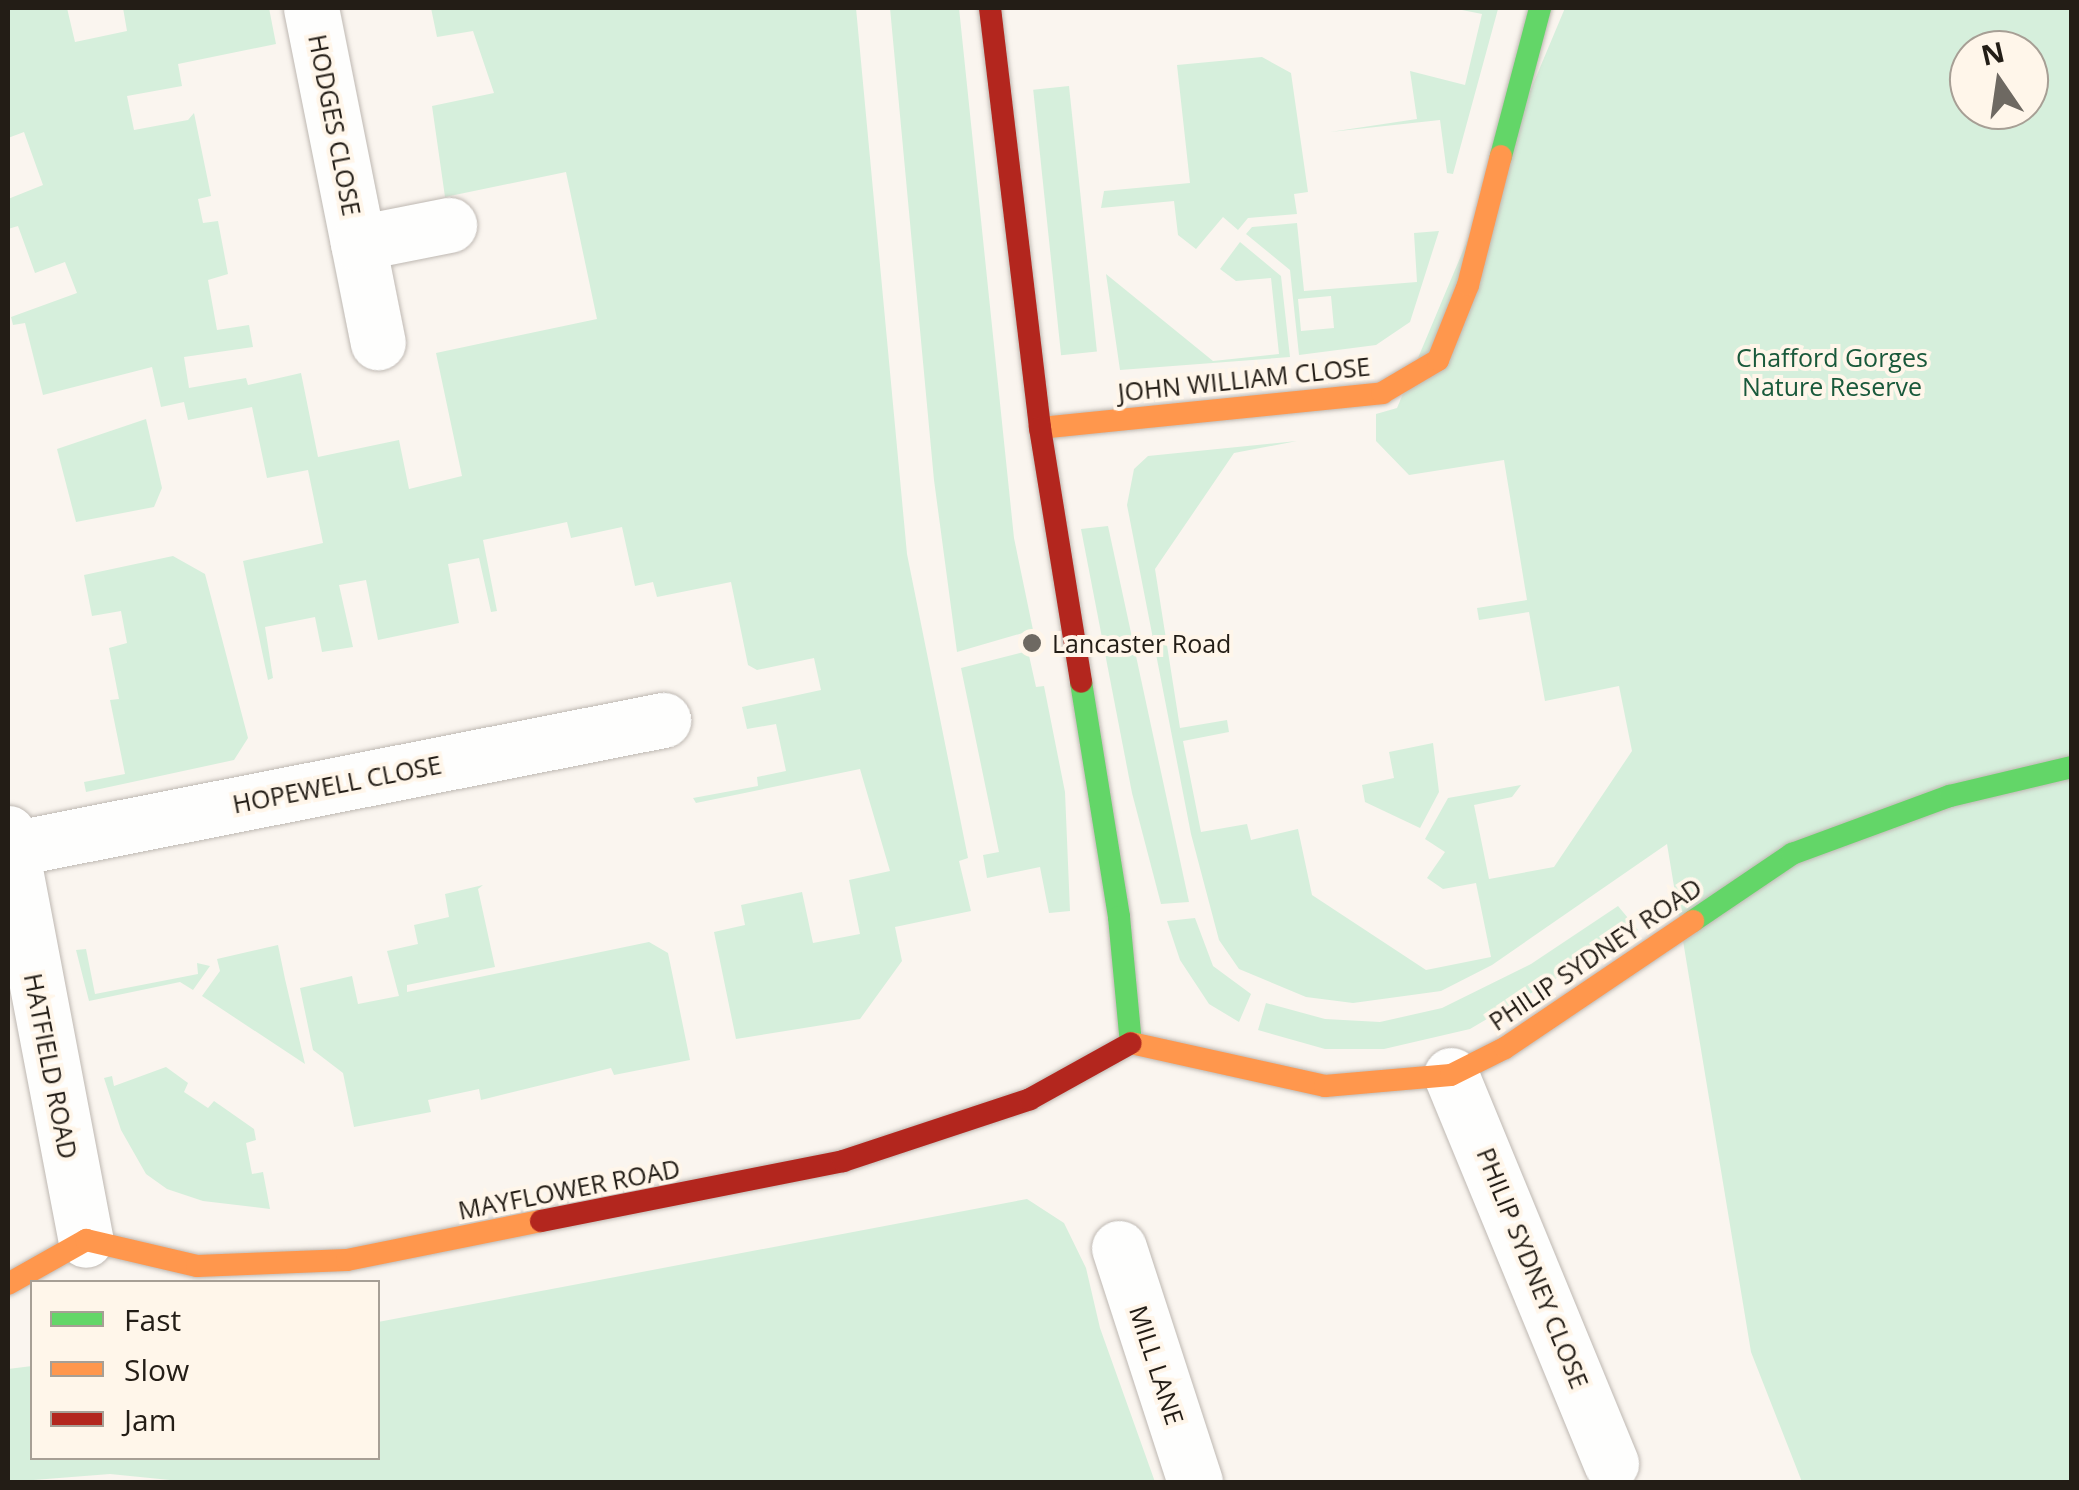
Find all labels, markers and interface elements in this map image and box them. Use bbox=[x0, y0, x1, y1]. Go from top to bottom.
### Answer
north arrow bbox=[1949, 30, 2049, 130]
street label: HODGES CLOSE bbox=[303, 32, 367, 218]
text: N bbox=[1977, 32, 2008, 74]
park label: Chafford Gorges Nature Reserve bbox=[1736, 343, 1928, 402]
street label: JOHN WILLIAM CLOSE bbox=[1116, 351, 1372, 407]
place label: Lancaster Road bbox=[1052, 628, 1231, 658]
marker: Lancaster Road bbox=[1021, 632, 1043, 654]
street label: HOPEWELL CLOSE bbox=[230, 749, 444, 819]
street label: PHILIP SYDNEY ROAD bbox=[1483, 872, 1707, 1036]
street label: HATFIELD ROAD bbox=[18, 971, 84, 1161]
street label: PHILIP SYDNEY CLOSE bbox=[1471, 1143, 1595, 1393]
street label: MAYFLOWER ROAD bbox=[456, 1153, 682, 1225]
legend bbox=[30, 1280, 380, 1460]
text: Fast bbox=[124, 1299, 181, 1340]
street label: MILL LANE bbox=[1124, 1302, 1190, 1428]
text: Slow bbox=[124, 1349, 189, 1390]
text: Jam bbox=[124, 1399, 177, 1440]

